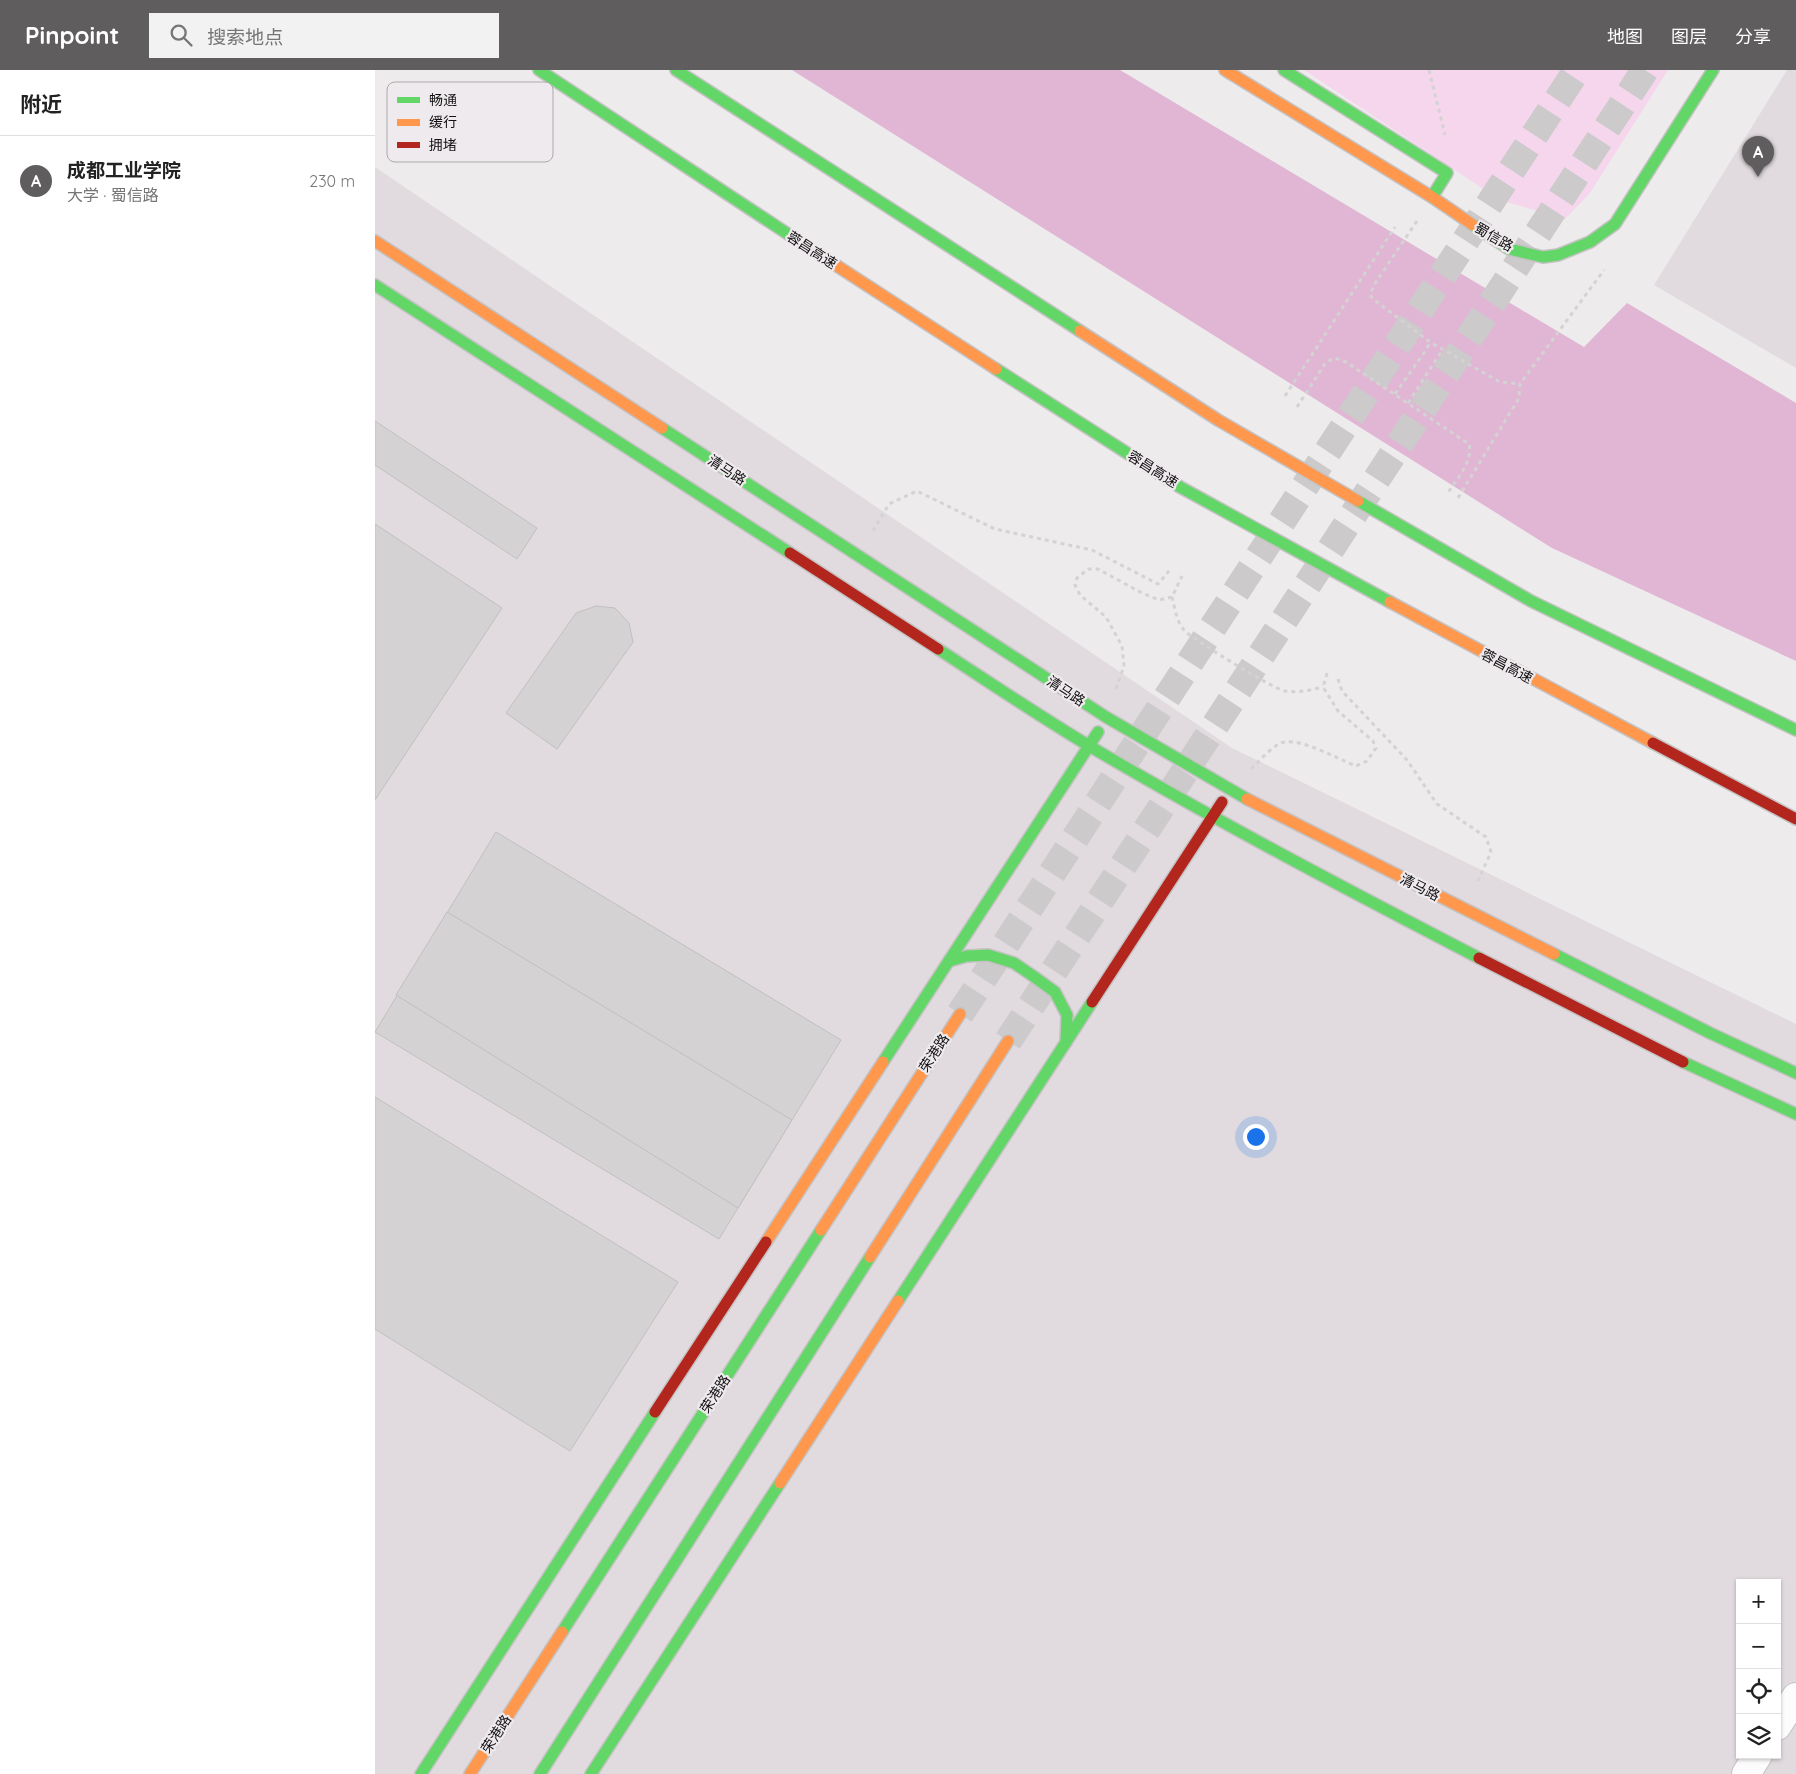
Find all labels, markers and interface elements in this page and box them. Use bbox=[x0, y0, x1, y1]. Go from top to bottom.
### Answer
search box bbox=[149, 13, 499, 58]
text: Pinpoint bbox=[25, 20, 119, 50]
icon: search bbox=[167, 21, 195, 49]
text: 搜索地点 bbox=[207, 25, 283, 49]
text: 地图 bbox=[1607, 25, 1643, 48]
text: 图层 bbox=[1671, 25, 1707, 48]
text: 分享 bbox=[1735, 25, 1771, 48]
legend bbox=[387, 82, 553, 162]
text: 附近 bbox=[20, 91, 62, 117]
text: 畅通 bbox=[429, 91, 457, 109]
text: 缓行 bbox=[429, 113, 457, 131]
text: 拥堵 bbox=[429, 136, 457, 154]
pin: A bbox=[1742, 136, 1774, 177]
text: 成都工业学院 bbox=[67, 158, 181, 182]
text: A bbox=[31, 171, 41, 191]
text: 230 m bbox=[309, 171, 355, 191]
text: 大学 · 蜀信路 bbox=[67, 185, 159, 205]
street label: 蜀信路 bbox=[1471, 219, 1517, 255]
street label: 蓉昌高速 bbox=[784, 227, 840, 273]
street label: 蓉昌高速 bbox=[1124, 447, 1182, 491]
street label: 清马路 bbox=[704, 451, 750, 489]
street label: 蓉昌高速 bbox=[1478, 645, 1536, 687]
street label: 清马路 bbox=[1043, 672, 1089, 710]
street label: 清马路 bbox=[1397, 869, 1443, 905]
street label: 荣港路 bbox=[915, 1030, 953, 1076]
your location bbox=[1243, 1124, 1269, 1150]
street label: 荣港路 bbox=[696, 1371, 734, 1417]
map controls bbox=[1736, 1579, 1781, 1759]
button: + bbox=[1736, 1579, 1781, 1624]
button: − bbox=[1736, 1624, 1781, 1669]
button: locate bbox=[1736, 1669, 1781, 1714]
street label: 荣港路 bbox=[477, 1711, 515, 1757]
button: layers bbox=[1736, 1714, 1781, 1759]

